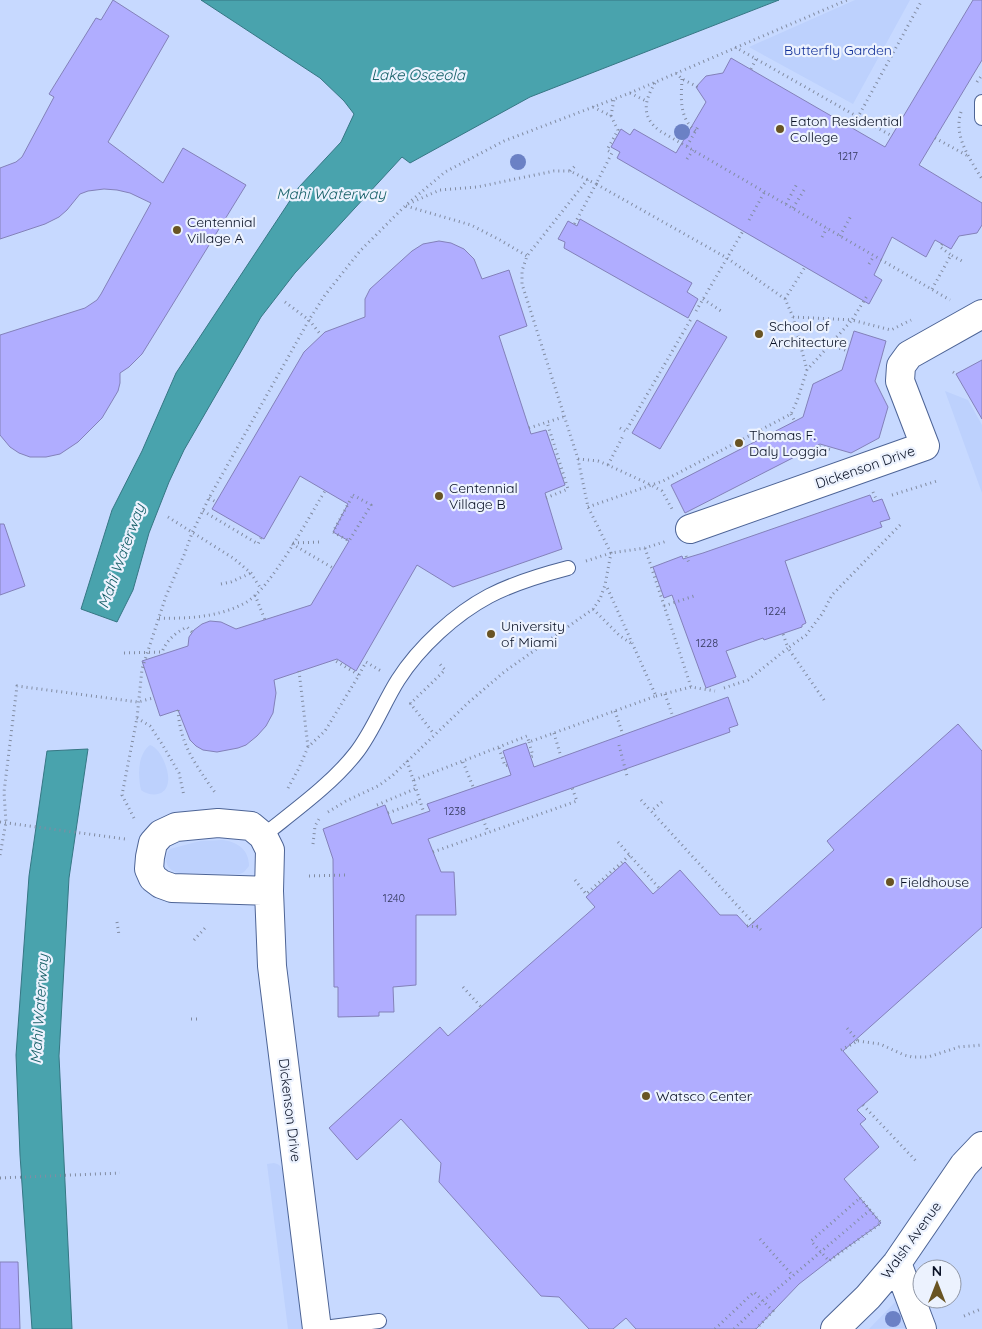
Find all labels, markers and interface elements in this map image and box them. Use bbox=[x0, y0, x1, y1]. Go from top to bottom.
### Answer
park label: Butterfly Garden bbox=[784, 41, 892, 59]
water label: Lake Osceola bbox=[371, 65, 466, 84]
place label: Eaton Residential College bbox=[790, 112, 902, 146]
marker: Eaton Residential College bbox=[774, 123, 786, 135]
house number: 1217 bbox=[838, 149, 858, 163]
water label: Mahi Waterway bbox=[276, 184, 387, 203]
place label: Centennial Village A bbox=[187, 213, 256, 247]
marker: Centennial Village A bbox=[171, 224, 183, 236]
place label: School of Architecture bbox=[769, 317, 847, 351]
marker: School of Architecture bbox=[753, 328, 765, 340]
place label: Thomas F. Daly Loggia bbox=[749, 426, 827, 460]
marker: Thomas F. Daly Loggia bbox=[733, 437, 745, 449]
street label: Dickenson Drive bbox=[813, 442, 917, 492]
place label: Centennial Village B bbox=[449, 479, 518, 513]
marker: Centennial Village B bbox=[433, 490, 445, 502]
water label: Mahi Waterway bbox=[93, 500, 149, 611]
house number: 1224 bbox=[764, 604, 786, 618]
place label: University of Miami bbox=[501, 617, 565, 651]
marker: University of Miami bbox=[485, 628, 497, 640]
house number: 1228 bbox=[696, 636, 718, 650]
house number: 1238 bbox=[444, 804, 466, 818]
place label: Fieldhouse bbox=[900, 873, 969, 891]
marker: Fieldhouse bbox=[884, 876, 896, 888]
house number: 1240 bbox=[383, 891, 405, 905]
water label: Mahi Waterway bbox=[26, 952, 52, 1064]
street label: Dickenson Drive bbox=[275, 1057, 305, 1163]
place label: Watsco Center bbox=[656, 1087, 753, 1105]
marker: Watsco Center bbox=[640, 1090, 652, 1102]
street label: Walsh Avenue bbox=[877, 1198, 945, 1282]
north arrow bbox=[912, 1259, 962, 1309]
text: N bbox=[932, 1262, 942, 1280]

